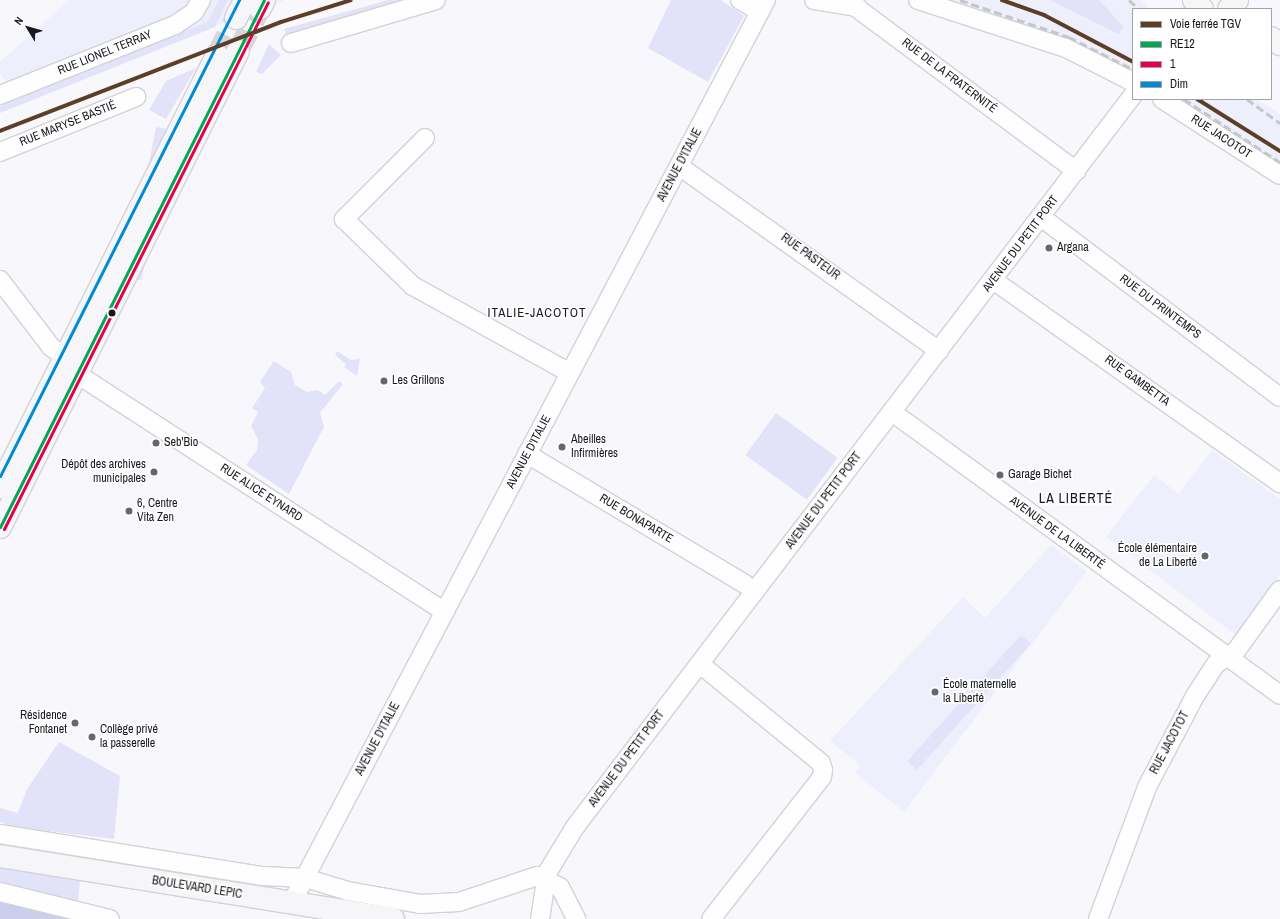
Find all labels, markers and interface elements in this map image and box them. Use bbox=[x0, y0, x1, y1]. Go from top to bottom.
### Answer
north arrow bbox=[8, 8, 48, 48]
legend bbox=[1132, 8, 1272, 100]
text: N bbox=[11, 14, 26, 28]
text: Voie ferrée TGV bbox=[1170, 16, 1241, 32]
street label: RUE LIONEL TERRAY bbox=[56, 28, 154, 78]
street label: RUE DE LA FRATERNITÉ bbox=[898, 35, 1000, 117]
text: RE12 bbox=[1170, 36, 1195, 52]
text: 1 bbox=[1170, 56, 1175, 72]
text: Dim bbox=[1170, 76, 1188, 92]
street label: RUE MARYSE BASTIÉ bbox=[18, 98, 118, 150]
street label: RUE JACOTOT bbox=[1188, 112, 1254, 162]
street label: AVENUE D'ITALIE bbox=[655, 126, 705, 204]
street label: AVENUE DU PETIT PORT bbox=[980, 193, 1062, 295]
street label: RUE PASTEUR bbox=[778, 231, 842, 283]
place label: Argana bbox=[1057, 241, 1089, 255]
marker: Argana bbox=[1044, 243, 1054, 253]
street label: RUE DU PRINTEMPS bbox=[1117, 272, 1203, 342]
district label: ITALIE-JACOTOT bbox=[488, 305, 586, 321]
unlabelled marker bbox=[107, 308, 117, 318]
street label: RUE GAMBETTA bbox=[1102, 353, 1172, 409]
place label: Les Grillons bbox=[392, 374, 444, 388]
marker: Les Grillons bbox=[379, 376, 389, 386]
street label: AVENUE D'ITALIE bbox=[504, 413, 554, 491]
place label: Abeilles Infirmières bbox=[571, 433, 618, 461]
place label: Seb'Bio bbox=[164, 436, 198, 450]
marker: Seb'Bio bbox=[151, 438, 161, 448]
marker: Abeilles Infirmières bbox=[556, 441, 568, 453]
street label: AVENUE DU PETIT PORT bbox=[783, 450, 865, 552]
place label: Dépôt des archives municipales bbox=[61, 458, 146, 486]
street label: RUE ALICE EYNARD bbox=[217, 461, 305, 525]
marker: Dépôt des archives municipales bbox=[149, 467, 159, 477]
place label: Garage Bichet bbox=[1008, 468, 1071, 482]
marker: Garage Bichet bbox=[995, 470, 1005, 480]
district label: LA LIBERTÉ bbox=[1039, 490, 1113, 506]
street label: RUE BONAPARTE bbox=[597, 491, 675, 547]
street label: AVENUE DE LA LIBERTÉ bbox=[1006, 494, 1108, 572]
place label: 6, Centre Vita Zen bbox=[137, 497, 177, 525]
marker: 6, Centre Vita Zen bbox=[124, 506, 134, 516]
place label: École élémentaire de La Liberté bbox=[1118, 542, 1197, 570]
marker: École élémentaire de La Liberté bbox=[1200, 551, 1210, 561]
place label: École maternelle la Liberté bbox=[943, 678, 1016, 706]
marker: École maternelle la Liberté bbox=[930, 687, 940, 697]
street label: AVENUE D'ITALIE bbox=[353, 700, 403, 778]
street label: AVENUE DU PETIT PORT bbox=[586, 708, 668, 810]
place label: Résidence Fontanet bbox=[20, 709, 67, 737]
street label: RUE JACOTOT bbox=[1147, 709, 1193, 777]
marker: Résidence Fontanet bbox=[70, 718, 80, 728]
place label: Collège privé la passerelle bbox=[100, 723, 158, 751]
marker: Collège privé la passerelle bbox=[87, 732, 97, 742]
street label: BOULEVARD LEPIC bbox=[151, 874, 243, 902]

